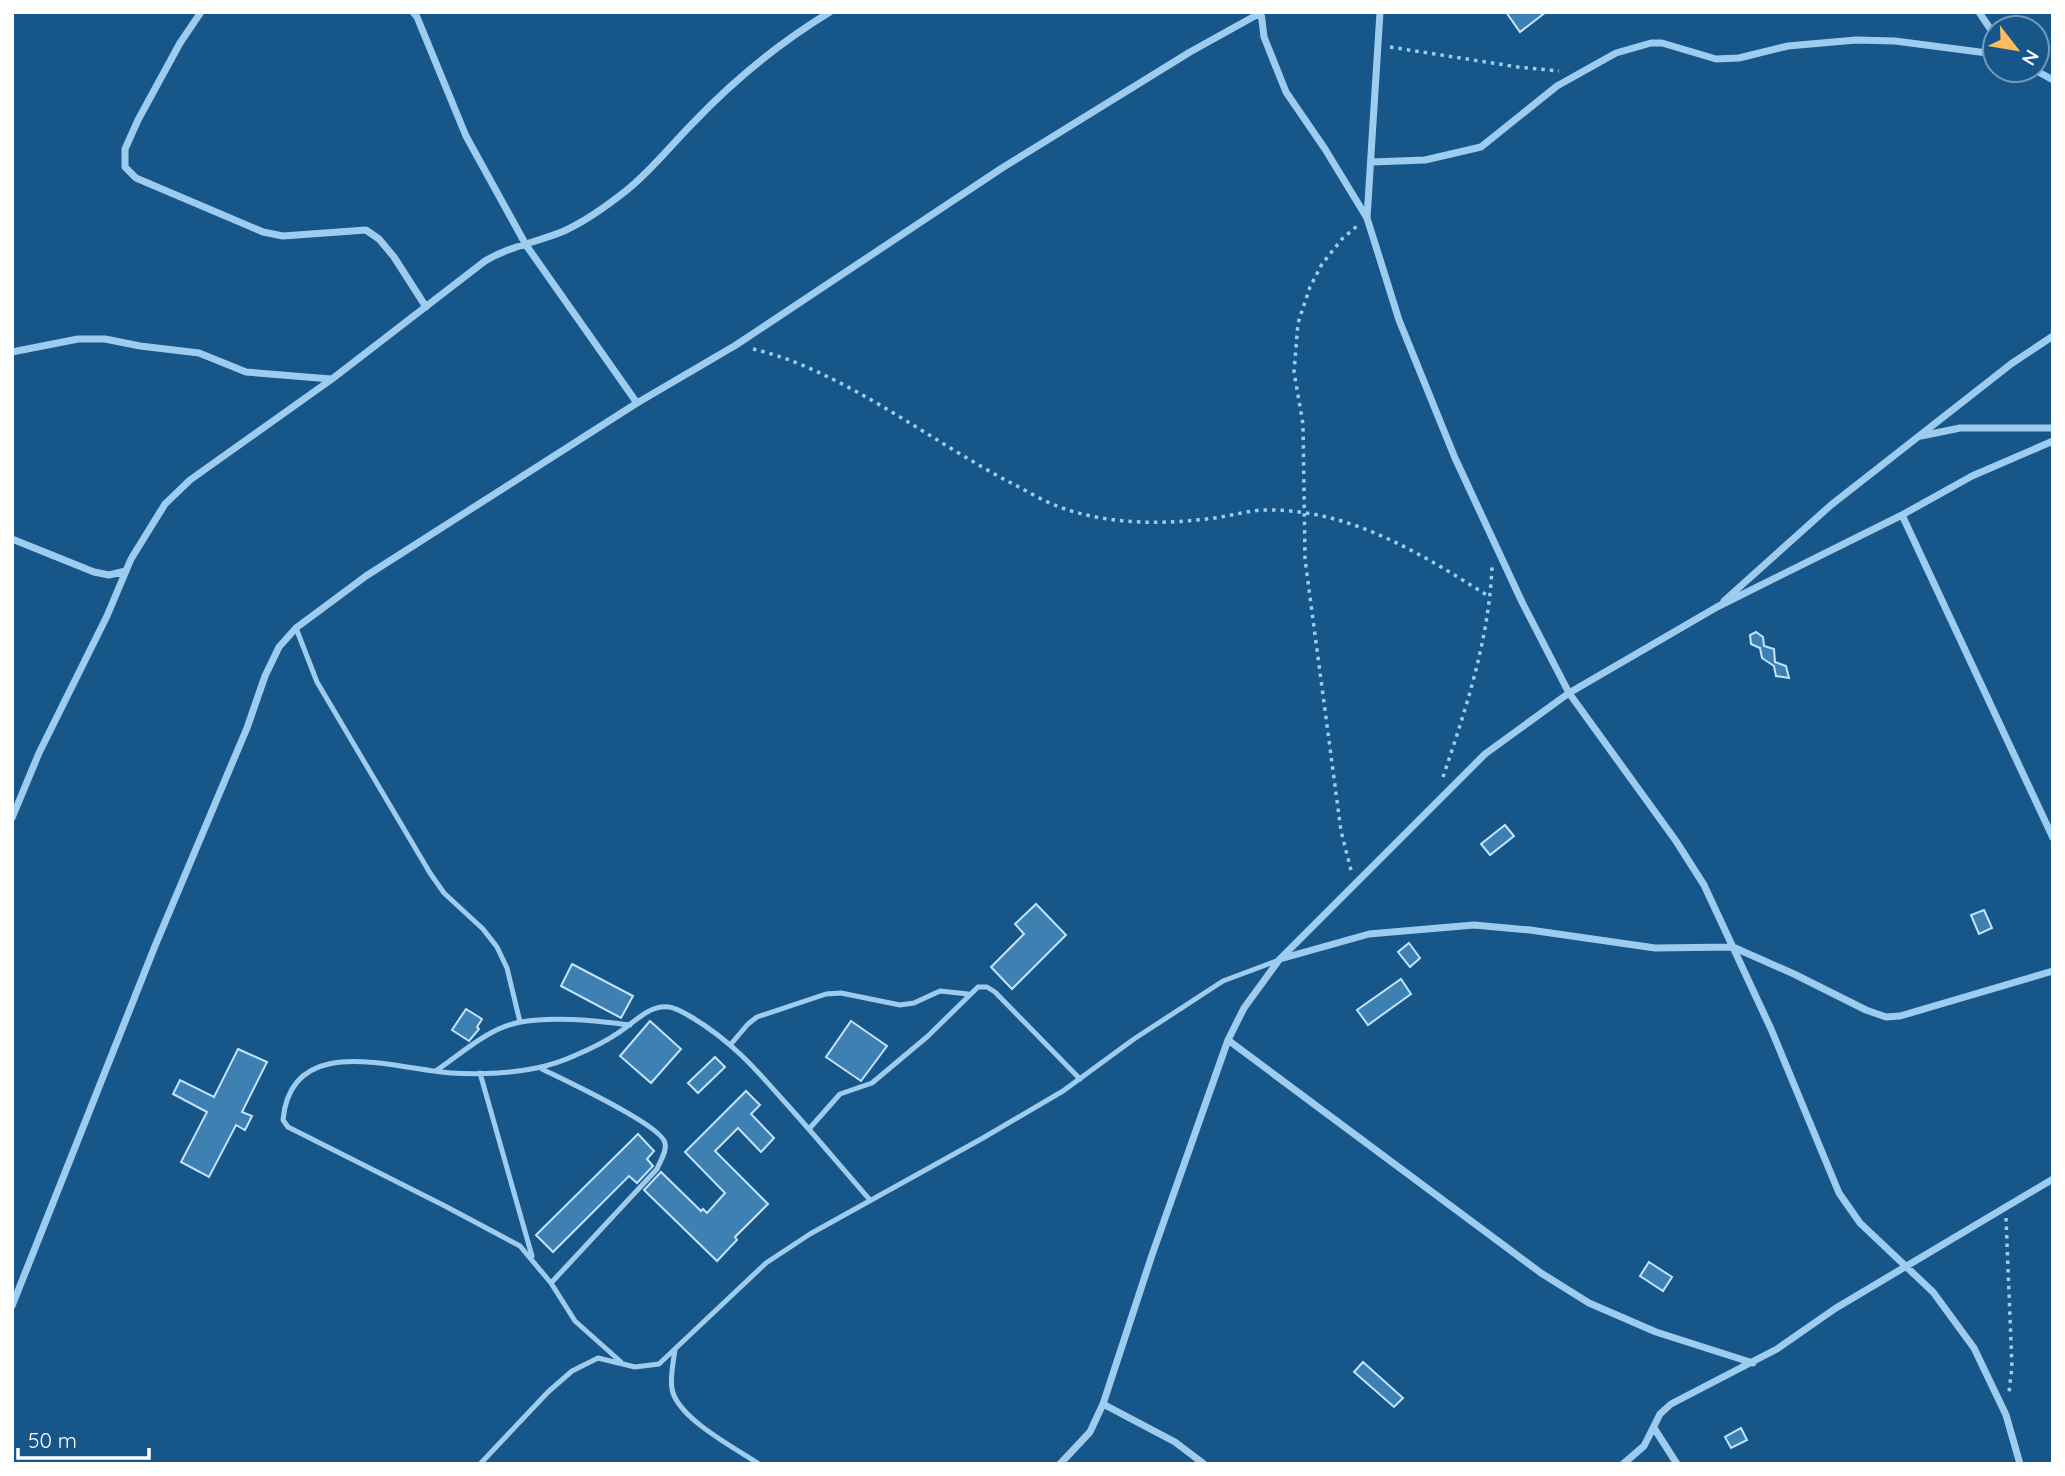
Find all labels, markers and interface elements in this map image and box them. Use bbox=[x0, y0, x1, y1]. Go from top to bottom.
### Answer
north arrow bbox=[1981, 14, 2051, 84]
text: N bbox=[2017, 46, 2044, 70]
scale bar bbox=[18, 1416, 149, 1460]
text: 50 m bbox=[28, 1427, 77, 1453]

